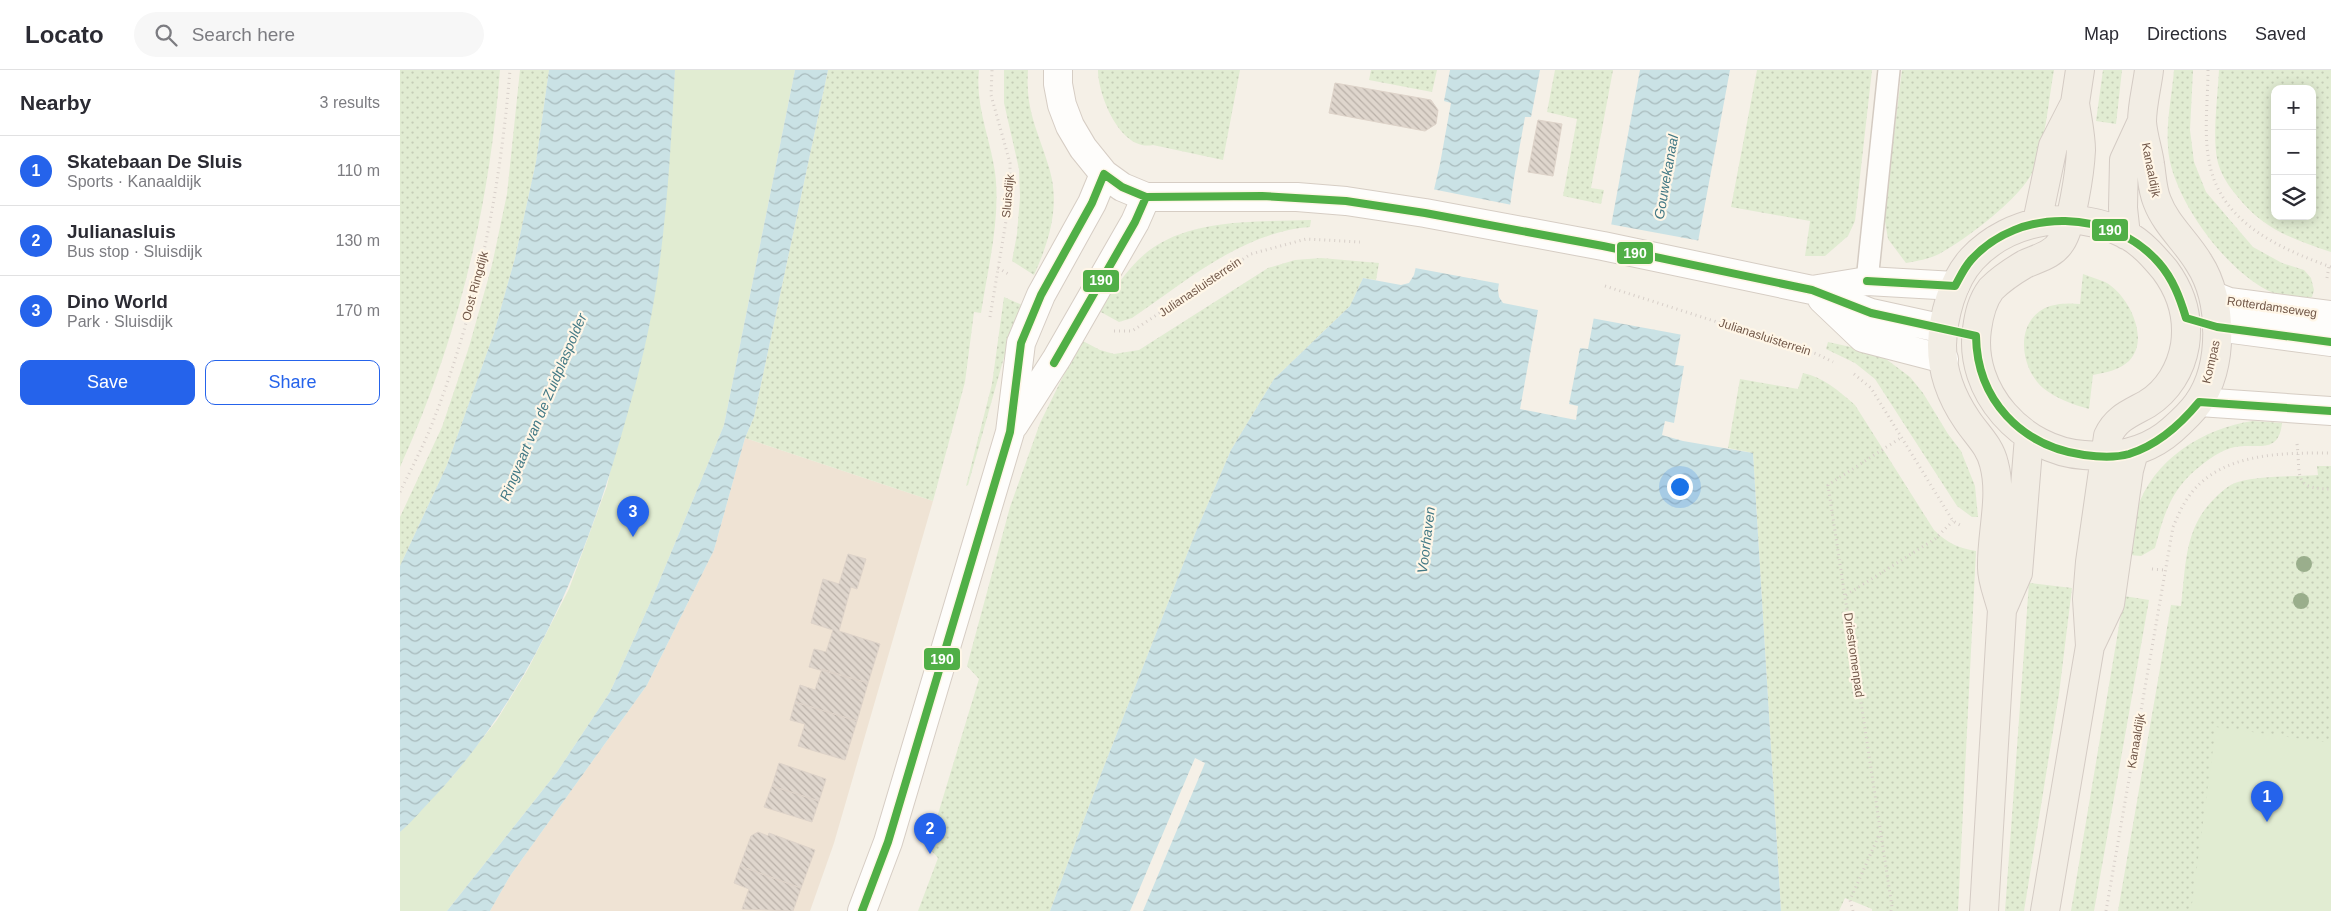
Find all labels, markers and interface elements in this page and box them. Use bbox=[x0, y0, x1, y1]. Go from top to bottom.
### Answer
search box bbox=[134, 12, 484, 57]
text: Locato bbox=[25, 21, 104, 48]
icon: search bbox=[152, 21, 180, 49]
text: Search here bbox=[192, 24, 295, 45]
text: Map bbox=[2084, 24, 2119, 44]
text: Directions bbox=[2147, 24, 2227, 44]
text: Saved bbox=[2255, 24, 2306, 44]
map controls bbox=[2271, 85, 2316, 220]
button: + bbox=[2271, 85, 2316, 130]
text: Nearby bbox=[20, 91, 91, 114]
text: 3 results bbox=[320, 94, 380, 111]
button: − bbox=[2271, 130, 2316, 175]
water label: Gouwekanaal bbox=[1651, 133, 1681, 221]
street label: Kanaaldijk bbox=[2139, 141, 2163, 199]
text: Skatebaan De Sluis bbox=[67, 151, 242, 172]
text: 1 bbox=[32, 162, 40, 179]
text: 110 m bbox=[337, 162, 380, 179]
street label: Sluisdijk bbox=[999, 172, 1017, 219]
text: Sports · Kanaaldijk bbox=[67, 173, 201, 190]
button: layers bbox=[2271, 175, 2316, 220]
line badge: 190 bbox=[2091, 218, 2129, 242]
text: Julianasluis bbox=[67, 221, 176, 242]
text: 190 bbox=[2098, 222, 2122, 238]
text: 2 bbox=[32, 232, 40, 249]
text: 130 m bbox=[336, 232, 380, 249]
line badge: 190 bbox=[1616, 241, 1654, 265]
text: Bus stop · Sluisdijk bbox=[67, 243, 202, 260]
text: 190 bbox=[1623, 245, 1647, 261]
street label: Oost Ringdijk bbox=[459, 249, 491, 322]
street label: Julianasluisterrein bbox=[1156, 254, 1244, 320]
line badge: 190 bbox=[1082, 269, 1120, 293]
text: 190 bbox=[1089, 272, 1113, 288]
text: Dino World bbox=[67, 291, 168, 312]
street label: Rotterdamseweg bbox=[2226, 294, 2318, 320]
text: 3 bbox=[32, 302, 40, 319]
text: 170 m bbox=[336, 302, 380, 319]
water label: Ringvaart van de Zuidplaspolder bbox=[496, 310, 590, 503]
text: Park · Sluisdijk bbox=[67, 313, 173, 330]
street label: Julianasluisterrein bbox=[1717, 316, 1813, 358]
street label: Kompas bbox=[2199, 339, 2223, 385]
button: Save bbox=[20, 360, 195, 405]
button: Share bbox=[205, 360, 380, 405]
your location bbox=[1667, 474, 1693, 500]
pin: 3 bbox=[617, 496, 649, 537]
water label: Voorhaven bbox=[1414, 505, 1438, 574]
street label: Driestromenpad bbox=[1841, 612, 1867, 698]
line badge: 190 bbox=[923, 647, 961, 671]
text: 190 bbox=[930, 651, 954, 667]
street label: Kanaaldijk bbox=[2124, 712, 2148, 769]
pin: 1 bbox=[2251, 781, 2283, 822]
pin: 2 bbox=[914, 813, 946, 854]

